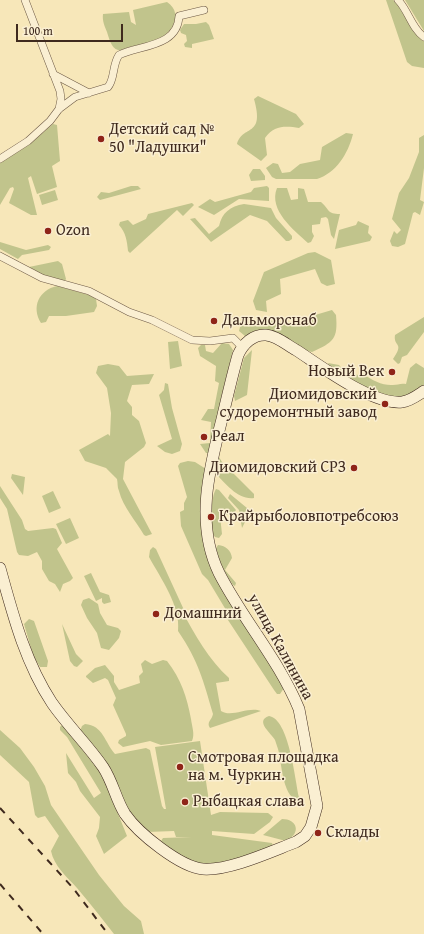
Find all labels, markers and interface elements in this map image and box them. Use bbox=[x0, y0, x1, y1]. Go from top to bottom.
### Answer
scale bar bbox=[18, 16, 125, 42]
text: 100 m bbox=[23, 22, 53, 39]
place label: Детский сад № 50 "Ладушки" bbox=[109, 120, 215, 158]
marker: Детский сад № 50 "Ладушки" bbox=[96, 134, 106, 144]
place label: Ozon bbox=[56, 221, 90, 241]
marker: Ozon bbox=[43, 226, 53, 236]
place label: Дальморснаб bbox=[222, 311, 317, 331]
marker: Дальморснаб bbox=[209, 316, 219, 326]
place label: Новый Век bbox=[308, 362, 384, 382]
marker: Новый Век bbox=[387, 367, 397, 377]
place label: Диомидовский судоремонтный завод bbox=[219, 385, 377, 423]
marker: Диомидовский судоремонтный завод bbox=[380, 399, 390, 409]
place label: Реал bbox=[212, 427, 245, 447]
marker: Реал bbox=[199, 432, 209, 442]
place label: Диомидовский СРЗ bbox=[209, 458, 346, 478]
marker: Диомидовский СРЗ bbox=[349, 463, 359, 473]
place label: Крайрыболовпотребсоюз bbox=[219, 507, 399, 527]
marker: Крайрыболовпотребсоюз bbox=[206, 512, 216, 522]
street label: улица Калинина bbox=[243, 591, 317, 703]
place label: Домашний bbox=[164, 604, 242, 624]
marker: Домашний bbox=[151, 609, 161, 619]
place label: Смотровая площадка на м. Чуркин. bbox=[188, 748, 338, 786]
marker: Смотровая площадка на м. Чуркин. bbox=[175, 762, 185, 772]
place label: Рыбацкая слава bbox=[193, 792, 304, 812]
marker: Рыбацкая слава bbox=[180, 797, 190, 807]
place label: Склады bbox=[326, 823, 379, 843]
marker: Склады bbox=[313, 828, 323, 838]

